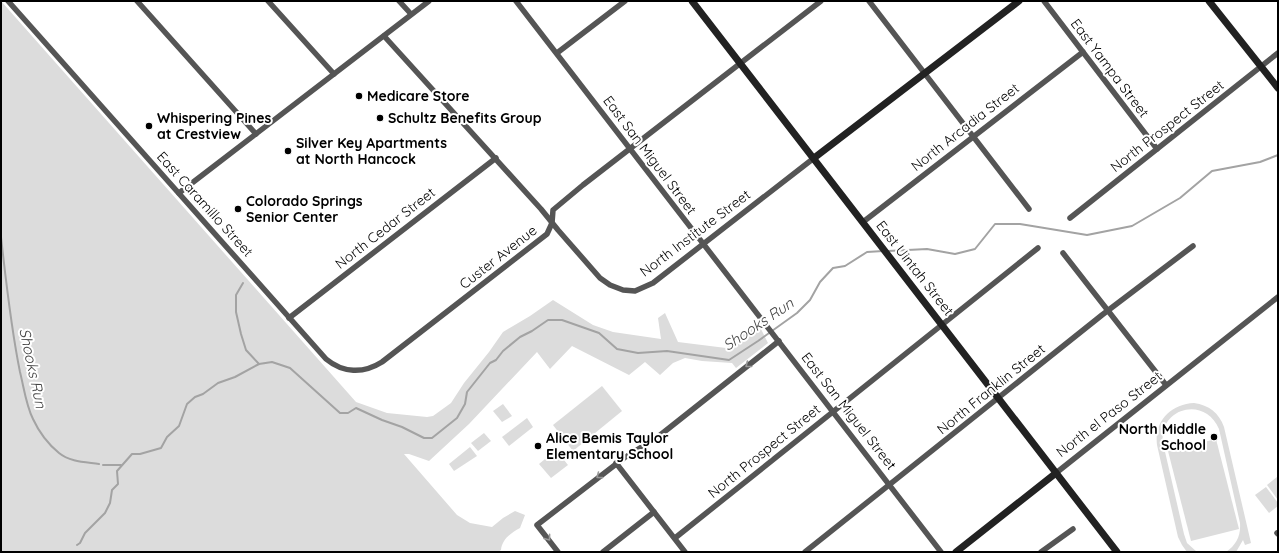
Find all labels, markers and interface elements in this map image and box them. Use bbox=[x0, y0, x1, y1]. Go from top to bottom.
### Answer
street label: East Yampa Street bbox=[1067, 15, 1153, 121]
street label: North Prospect Street bbox=[1107, 76, 1228, 176]
street label: North Arcadia Street bbox=[907, 79, 1023, 175]
place label: Medicare Store bbox=[367, 87, 470, 105]
marker: Medicare Store bbox=[354, 91, 364, 101]
street label: East San Miguel Street bbox=[599, 92, 701, 218]
place label: Whispering Pines at Crestview bbox=[157, 109, 271, 143]
place label: Schultz Benefits Group bbox=[388, 109, 542, 127]
marker: Schultz Benefits Group bbox=[375, 113, 385, 123]
marker: Whispering Pines at Crestview bbox=[144, 121, 154, 131]
place label: Silver Key Apartments at North Hancock bbox=[296, 134, 447, 168]
marker: Silver Key Apartments at North Hancock bbox=[283, 146, 293, 156]
street label: East Caramillo Street bbox=[153, 148, 257, 261]
street label: North Cedar Street bbox=[331, 183, 439, 273]
street label: North Institute Street bbox=[636, 185, 754, 280]
place label: Colorado Springs Senior Center bbox=[246, 192, 363, 226]
marker: Colorado Springs Senior Center bbox=[233, 204, 243, 214]
street label: East Uintah Street bbox=[872, 217, 958, 319]
street label: Custer Avenue bbox=[456, 221, 540, 293]
water label: Shooks Run bbox=[719, 293, 797, 355]
water label: Shooks Run bbox=[15, 326, 51, 410]
street label: North Franklin Street bbox=[933, 340, 1049, 438]
street label: East San Miguel Street bbox=[798, 349, 901, 474]
one-way arrow bbox=[746, 360, 753, 367]
street label: North el Paso Street bbox=[1052, 367, 1166, 461]
street label: North Prospect Street bbox=[704, 400, 824, 502]
place label: North Middle School bbox=[1119, 420, 1206, 454]
place label: Alice Bemis Taylor Elementary School bbox=[546, 429, 673, 463]
marker: North Middle School bbox=[1209, 432, 1219, 442]
marker: Alice Bemis Taylor Elementary School bbox=[533, 441, 543, 451]
one-way arrow bbox=[596, 471, 603, 479]
one-way arrow bbox=[543, 534, 550, 541]

